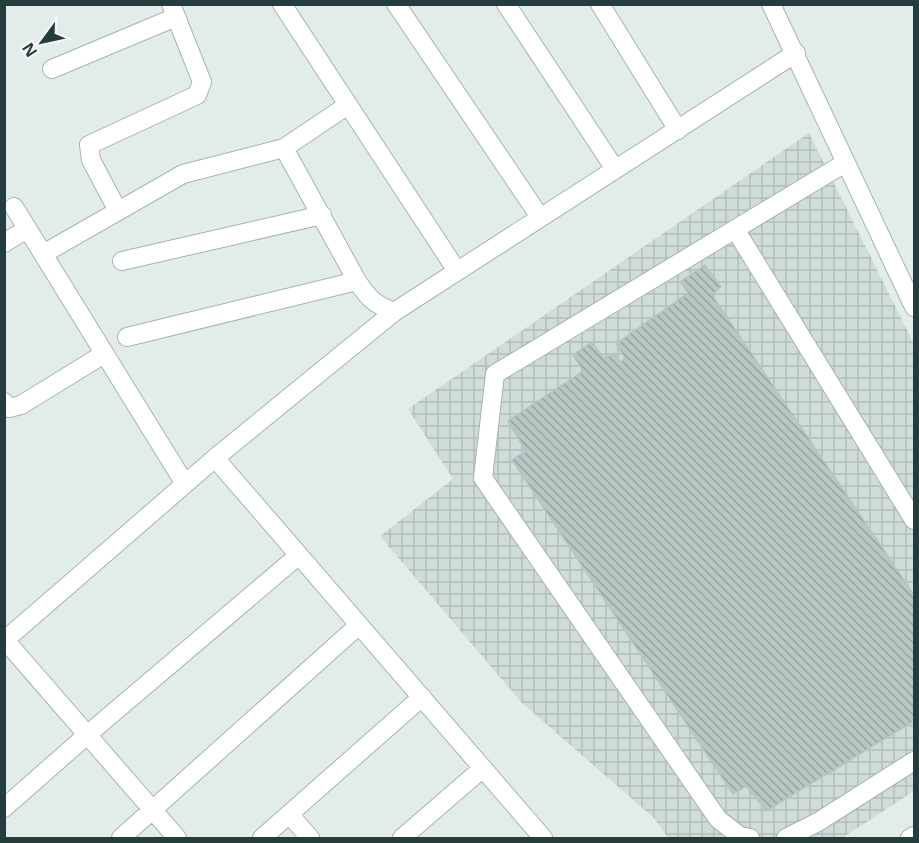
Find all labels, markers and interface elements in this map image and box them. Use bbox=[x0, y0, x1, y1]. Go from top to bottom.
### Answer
north arrow bbox=[12, 12, 72, 72]
text: N bbox=[17, 39, 42, 62]

